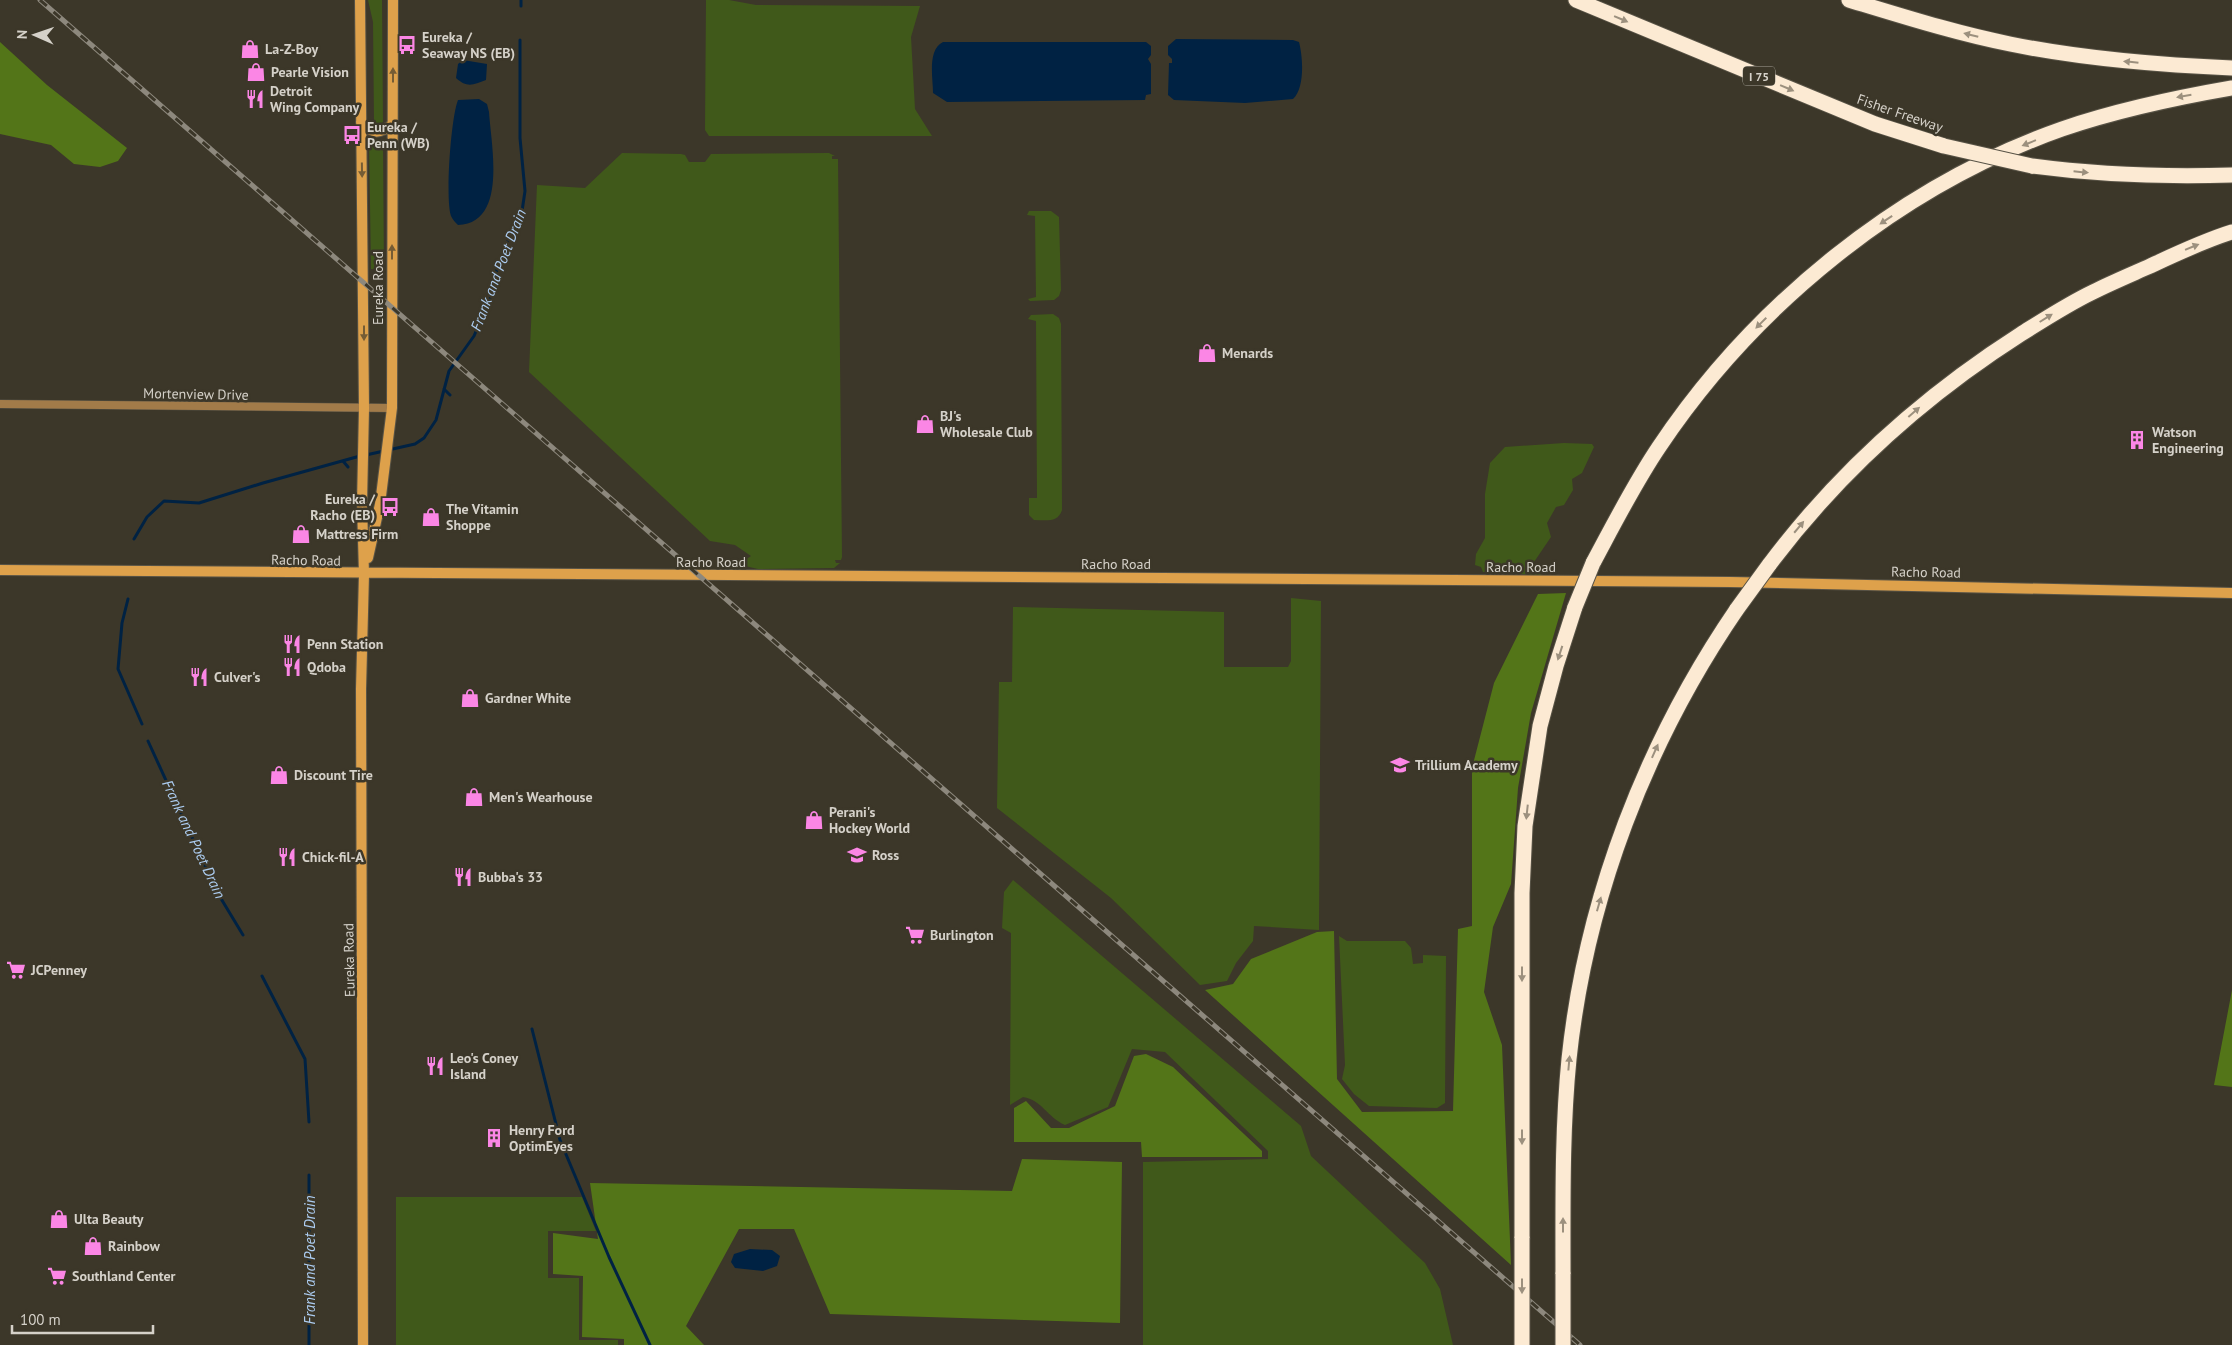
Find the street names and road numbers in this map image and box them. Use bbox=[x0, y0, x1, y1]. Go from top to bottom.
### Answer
road number: I 75 bbox=[1743, 66, 1775, 85]
street label: Fisher Freeway bbox=[1855, 90, 1946, 136]
street label: Eureka Road bbox=[369, 251, 387, 325]
street label: Mortenview Drive bbox=[143, 384, 249, 404]
street label: Racho Road bbox=[271, 550, 341, 570]
street label: Racho Road bbox=[676, 553, 746, 571]
street label: Racho Road bbox=[1081, 555, 1151, 573]
street label: Racho Road bbox=[1486, 558, 1556, 576]
street label: Racho Road bbox=[1891, 562, 1961, 582]
street label: Eureka Road bbox=[339, 923, 359, 997]

